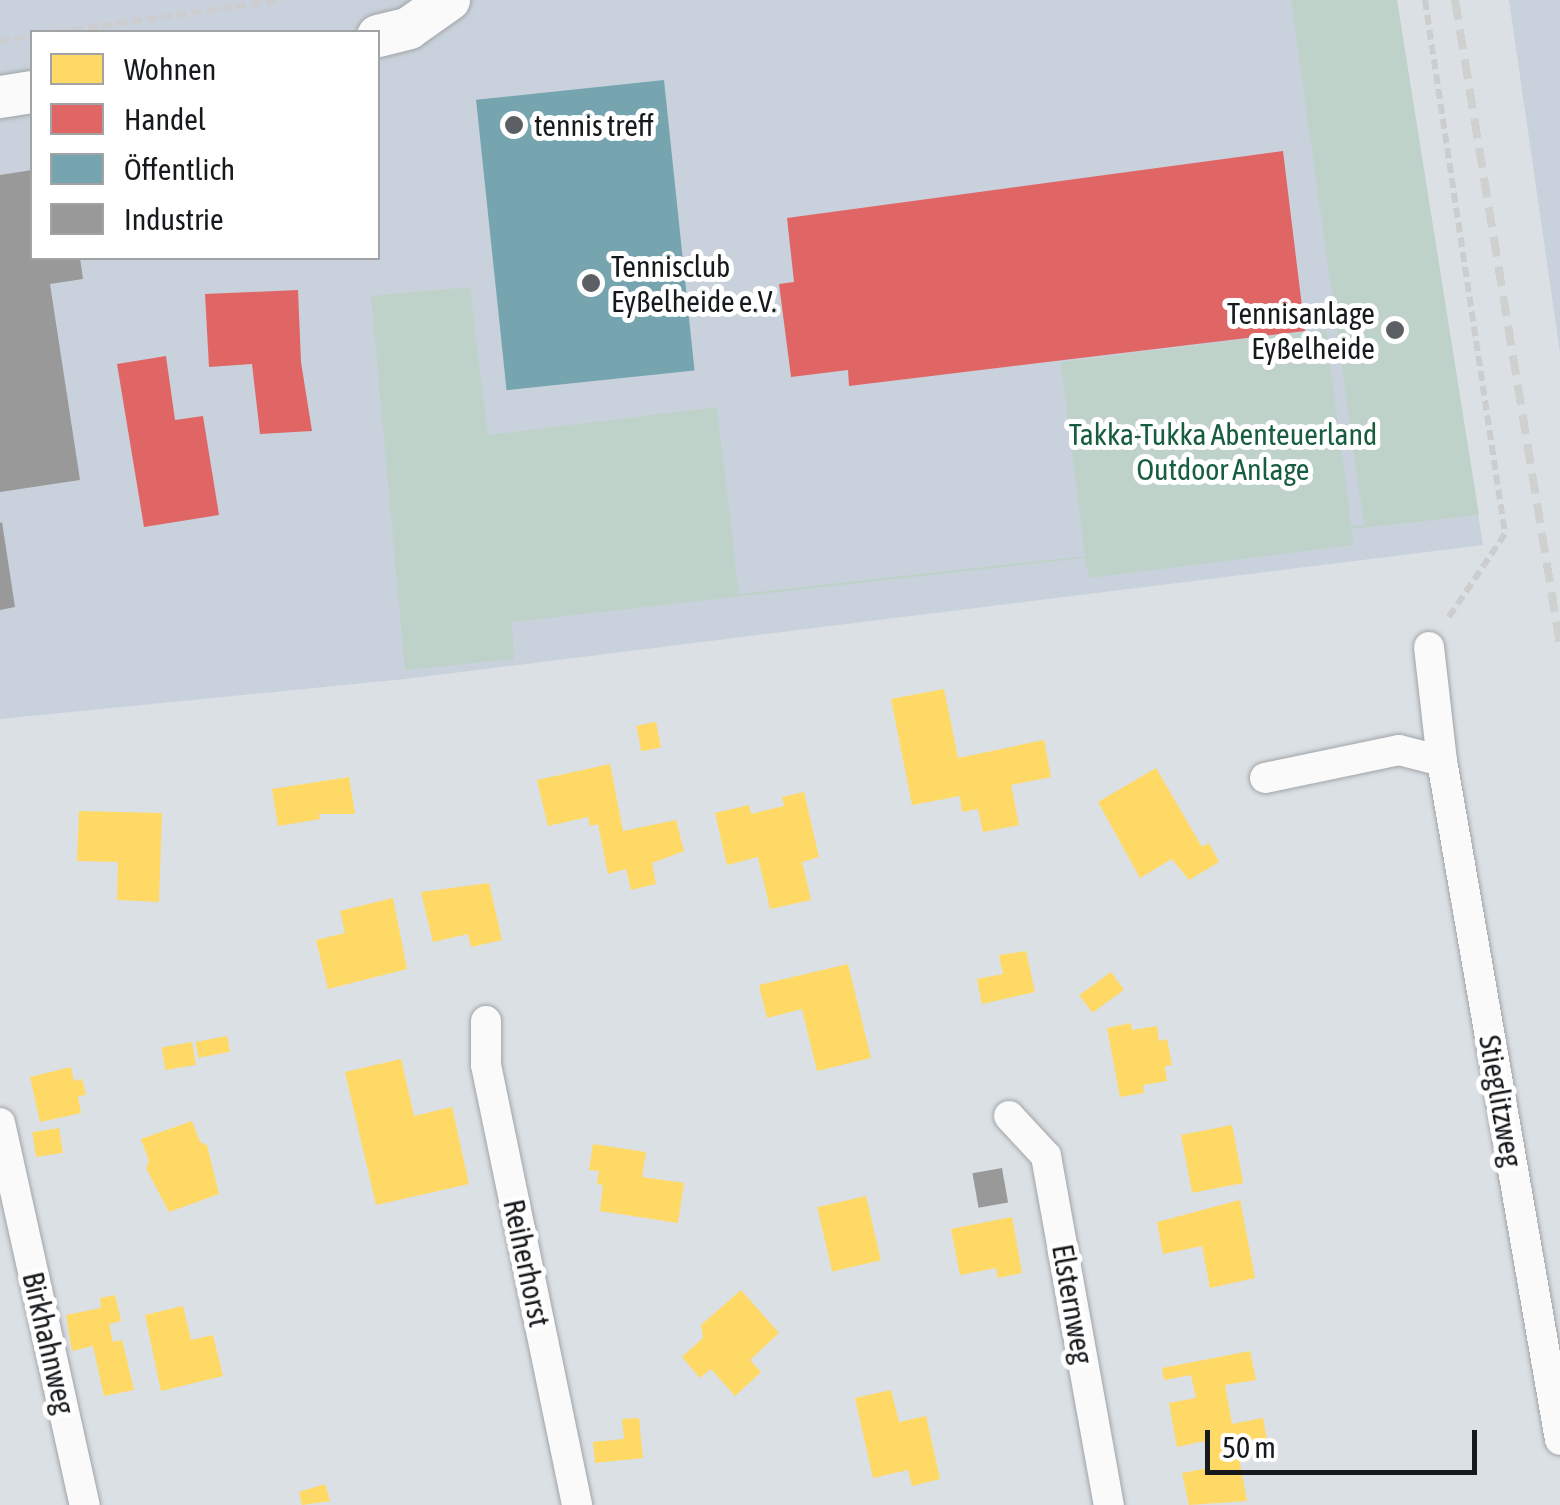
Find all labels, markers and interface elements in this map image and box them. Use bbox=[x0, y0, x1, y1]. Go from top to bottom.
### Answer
legend bbox=[30, 30, 380, 260]
text: Wohnen bbox=[124, 52, 216, 86]
text: Handel bbox=[124, 102, 206, 136]
place label: tennis treff bbox=[534, 107, 654, 143]
marker: tennis treff bbox=[503, 114, 525, 136]
text: Öffentlich bbox=[124, 152, 235, 186]
text: Industrie bbox=[124, 202, 224, 236]
place label: Tennisclub Eyßelheide e.V. bbox=[611, 248, 777, 318]
marker: Tennisclub Eyßelheide e.V. bbox=[580, 272, 602, 294]
place label: Tennisanlage Eyßelheide bbox=[1227, 295, 1375, 366]
marker: Tennisanlage Eyßelheide bbox=[1384, 319, 1406, 341]
park label: Takka-Tukka Abenteuerland Outdoor Anlage bbox=[1069, 416, 1377, 486]
street label: Stieglitzweg bbox=[1472, 1032, 1530, 1170]
street label: Reiherhorst bbox=[496, 1196, 558, 1330]
street label: Elsternweg bbox=[1045, 1241, 1101, 1367]
street label: Birkhahnweg bbox=[15, 1268, 83, 1418]
scale bar bbox=[1210, 1410, 1482, 1472]
text: 50 m bbox=[1222, 1430, 1276, 1464]

